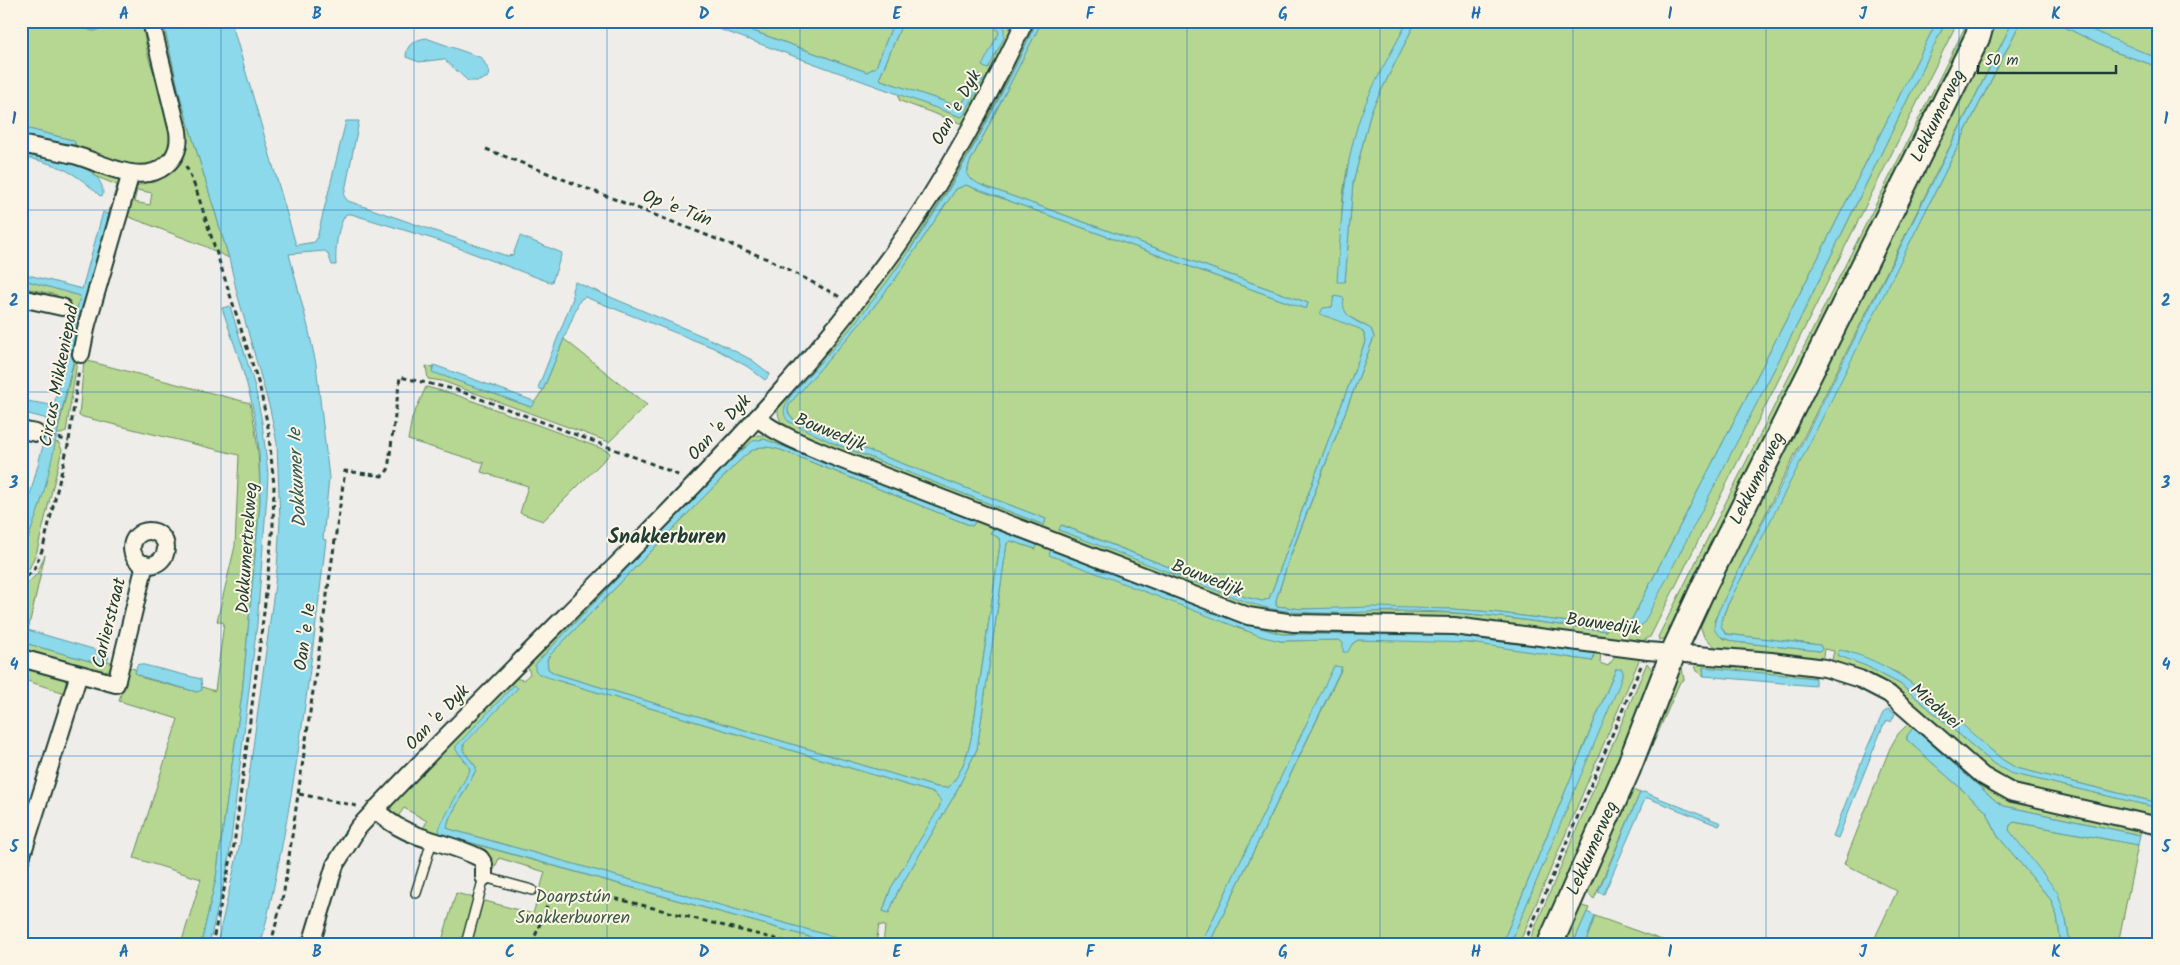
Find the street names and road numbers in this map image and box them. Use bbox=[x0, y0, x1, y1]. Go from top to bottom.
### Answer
street label: Oan 'e Dyk bbox=[924, 64, 990, 151]
street label: Lekkumerweg bbox=[1903, 64, 1974, 167]
street label: Op 'e Tún bbox=[638, 182, 716, 236]
street label: Circus Mikkeniepad bbox=[32, 302, 88, 449]
street label: Oan 'e Dyk bbox=[681, 387, 759, 468]
street label: Bouwedijk bbox=[790, 406, 871, 461]
street label: Lekkumerweg bbox=[1722, 427, 1793, 530]
street label: Dokkumertrekweg bbox=[229, 481, 267, 615]
street label: Bouwedijk bbox=[1167, 552, 1248, 606]
street label: Carlierstraat bbox=[85, 574, 135, 671]
street label: Oan 'e Ie bbox=[287, 601, 325, 673]
street label: Bouwedijk bbox=[1564, 605, 1643, 645]
street label: Miedwei bbox=[1903, 676, 1968, 738]
street label: Oan 'e Dyk bbox=[399, 678, 478, 758]
street label: Lekkumerweg bbox=[1559, 796, 1626, 900]

